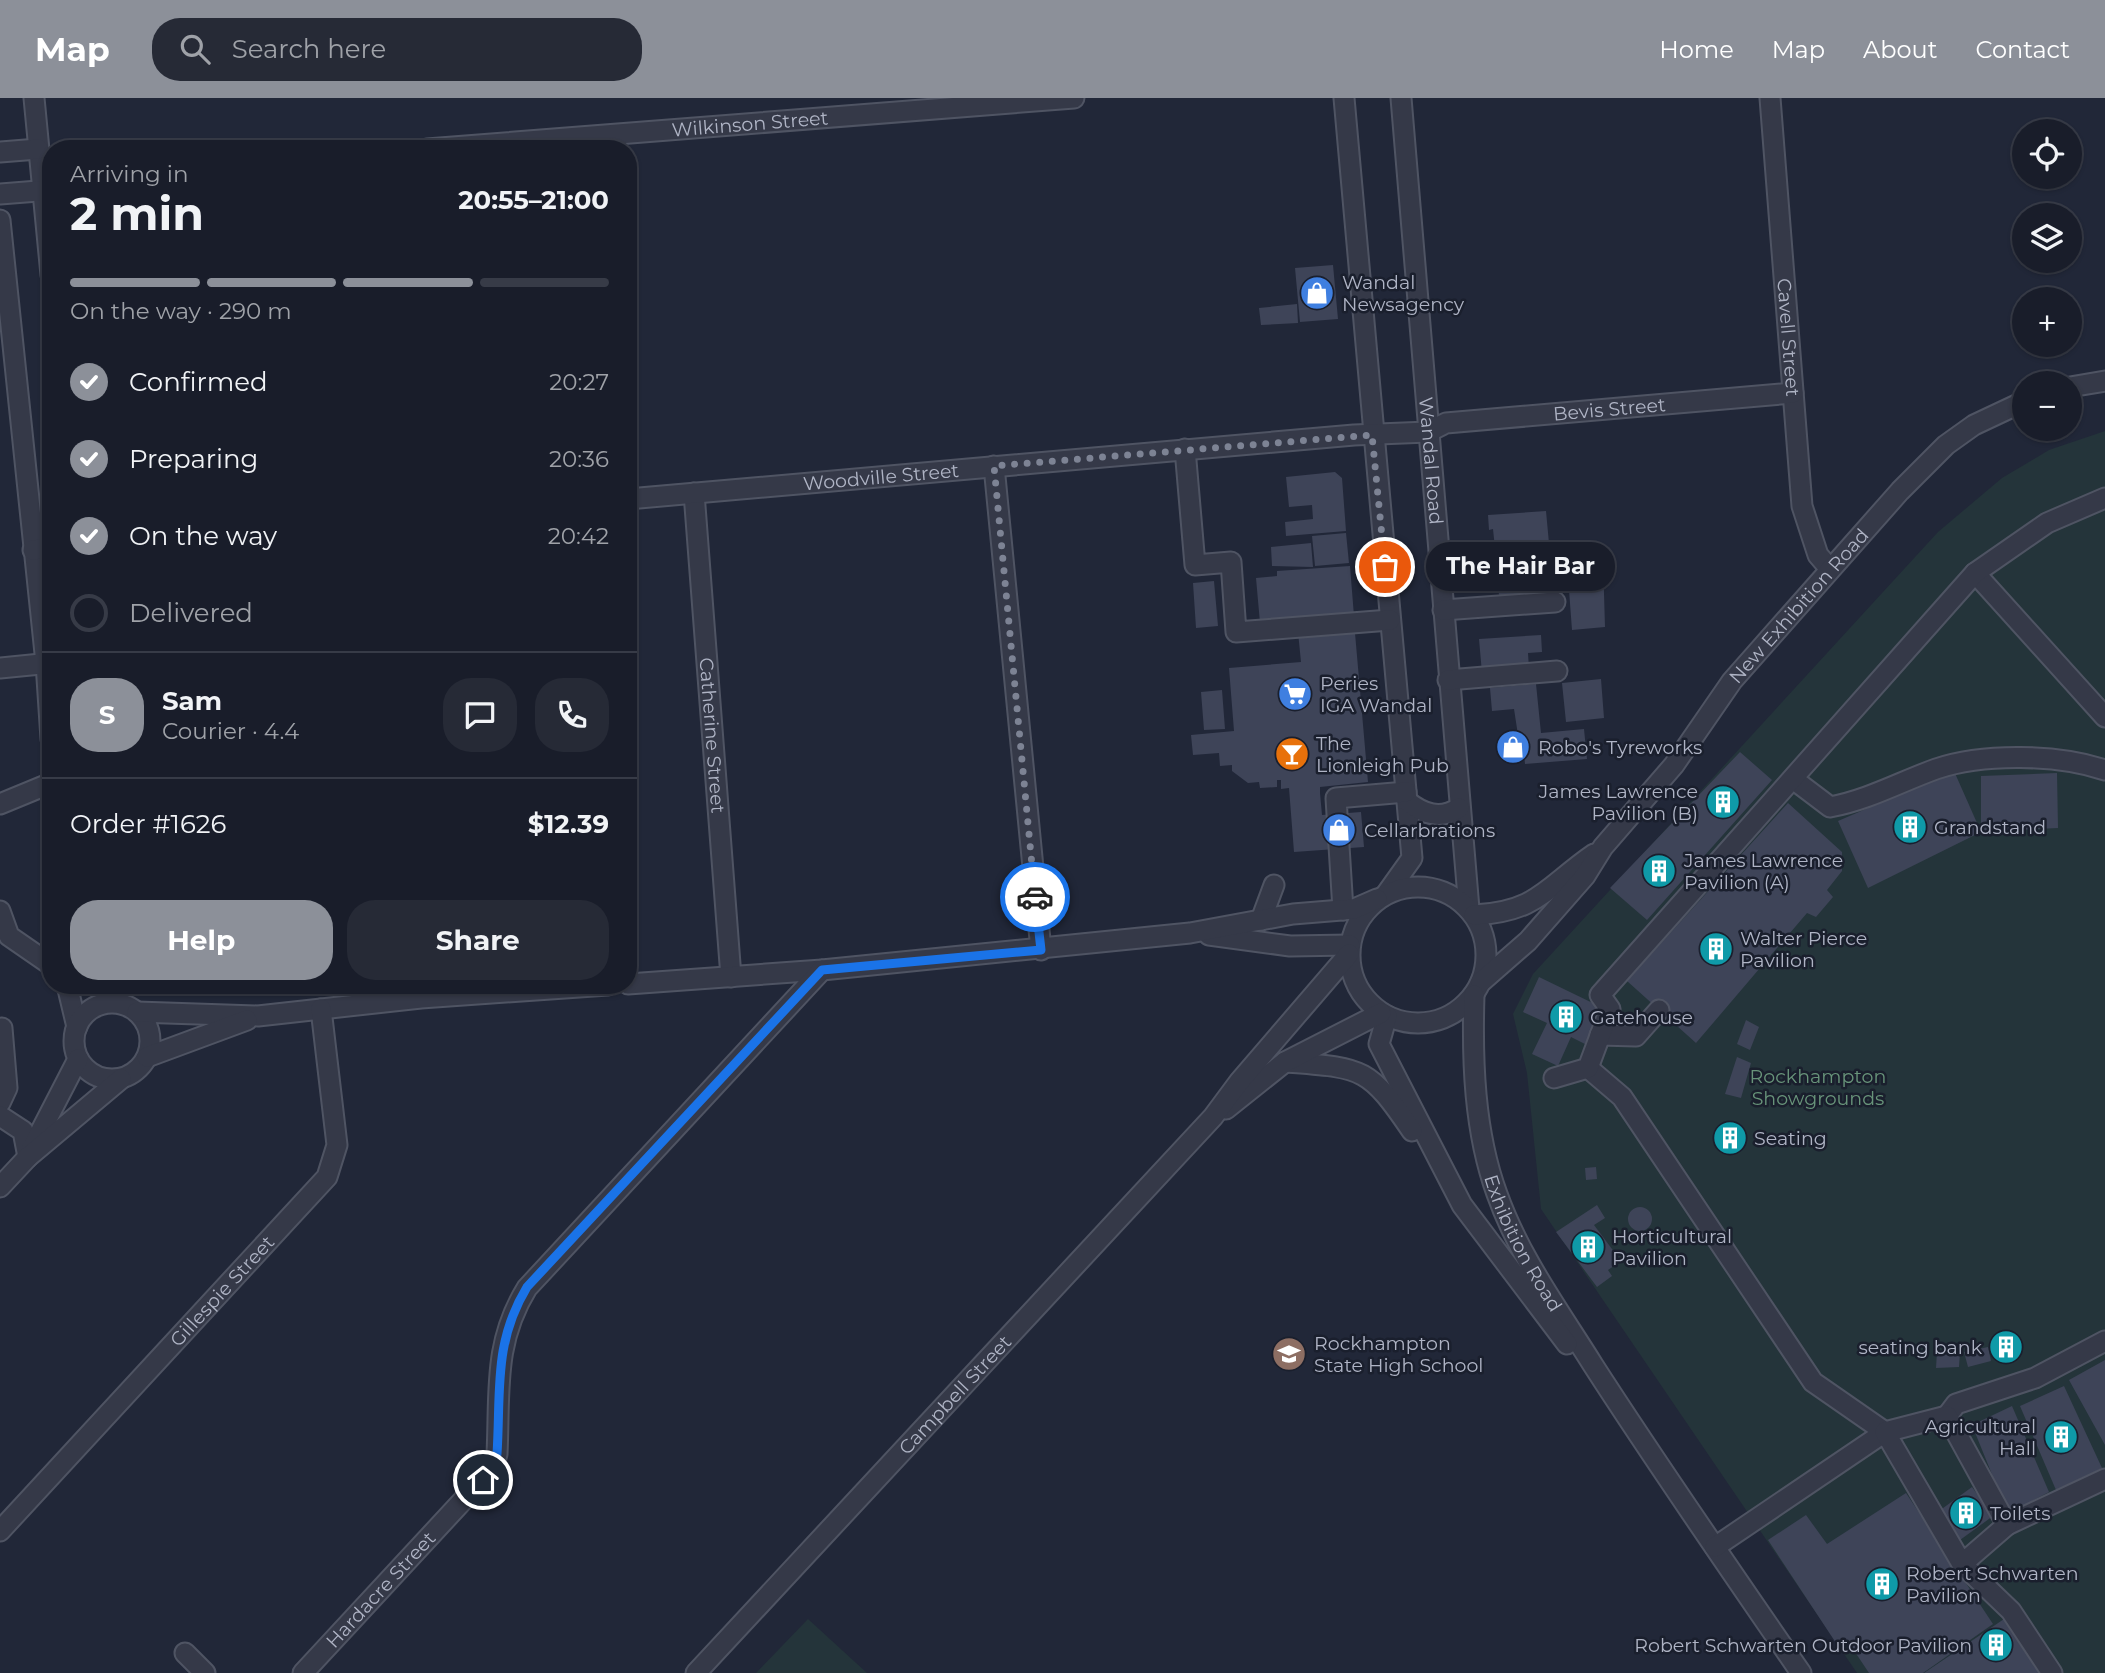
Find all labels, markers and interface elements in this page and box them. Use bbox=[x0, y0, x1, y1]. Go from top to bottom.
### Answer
search box bbox=[152, 18, 642, 81]
text: Map bbox=[35, 29, 110, 69]
icon: search bbox=[176, 30, 214, 68]
text: Search here bbox=[232, 33, 386, 65]
text: Home bbox=[1659, 35, 1734, 64]
text: Map bbox=[1772, 35, 1825, 64]
text: About bbox=[1863, 35, 1937, 64]
text: Contact bbox=[1975, 35, 2070, 64]
street label: Wilkinson Street bbox=[671, 106, 829, 141]
map controls bbox=[2012, 119, 2082, 441]
button: locate bbox=[2012, 119, 2082, 189]
text: Arriving in bbox=[70, 160, 189, 188]
text: 20:55–21:00 bbox=[458, 184, 609, 216]
text: 2 min bbox=[70, 185, 204, 242]
button: layers bbox=[2012, 203, 2082, 273]
place label: Wandal Newsagency bbox=[1342, 271, 1465, 316]
shop icon: Wandal Newsagency bbox=[1298, 274, 1336, 312]
street label: Cavell Street bbox=[1773, 277, 1805, 398]
button: + bbox=[2012, 287, 2082, 357]
text: On the way · 290 m bbox=[70, 297, 292, 325]
icon: check bbox=[70, 363, 108, 401]
text: Confirmed bbox=[129, 366, 268, 398]
text: 20:27 bbox=[549, 368, 609, 396]
button: − bbox=[2012, 371, 2082, 441]
street label: Bevis Street bbox=[1552, 393, 1667, 425]
street label: Wandal Road bbox=[1415, 396, 1448, 526]
icon: check bbox=[70, 440, 108, 478]
text: Preparing bbox=[129, 443, 258, 475]
text: 20:36 bbox=[549, 445, 609, 473]
street label: Woodville Street bbox=[802, 458, 960, 495]
icon: check bbox=[70, 517, 108, 555]
text: On the way bbox=[129, 520, 277, 552]
text: 20:42 bbox=[548, 522, 609, 550]
street label: New Exhibition Road bbox=[1724, 523, 1873, 688]
pin bbox=[1355, 537, 1415, 597]
callout: The Hair Bar bbox=[1427, 542, 1616, 592]
icon: bag bbox=[1366, 548, 1404, 586]
text: The Hair Bar bbox=[1446, 552, 1595, 580]
text: Delivered bbox=[129, 597, 253, 629]
street label: Catherine Street bbox=[695, 657, 730, 814]
place label: Peries IGA Wandal bbox=[1320, 672, 1432, 717]
supermarket icon: Peries IGA Wandal bbox=[1276, 675, 1314, 713]
button: chat bbox=[443, 678, 517, 752]
button: phone bbox=[535, 678, 609, 752]
text: Sam bbox=[162, 685, 222, 717]
text: S bbox=[99, 699, 115, 731]
text: Courier · 4.4 bbox=[162, 717, 299, 745]
shop icon: Robo's Tyreworks bbox=[1494, 728, 1532, 766]
place label: The Lionleigh Pub bbox=[1316, 732, 1449, 777]
bar icon: The Lionleigh Pub bbox=[1273, 735, 1311, 773]
place label: Robo's Tyreworks bbox=[1538, 736, 1702, 759]
place label: James Lawrence Pavilion (B) bbox=[1538, 780, 1698, 825]
building icon: James Lawrence Pavilion (B) bbox=[1704, 783, 1742, 821]
text: Order #1626 bbox=[70, 808, 226, 840]
text: $12.39 bbox=[528, 808, 609, 840]
building icon: Grandstand bbox=[1891, 808, 1929, 846]
shop icon: Cellarbrations bbox=[1320, 811, 1358, 849]
place label: Grandstand bbox=[1934, 816, 2046, 839]
place label: Cellarbrations bbox=[1364, 819, 1495, 842]
place label: James Lawrence Pavilion (A) bbox=[1683, 849, 1843, 894]
building icon: James Lawrence Pavilion (A) bbox=[1640, 852, 1678, 890]
courier bbox=[1000, 862, 1070, 932]
icon: car bbox=[1016, 878, 1054, 916]
button: Help bbox=[70, 900, 333, 980]
button: Share bbox=[347, 900, 609, 980]
place label: Walter Pierce Pavilion bbox=[1740, 927, 1867, 972]
building icon: Walter Pierce Pavilion bbox=[1697, 930, 1735, 968]
building icon: Gatehouse bbox=[1547, 998, 1585, 1036]
place label: Gatehouse bbox=[1590, 1006, 1693, 1029]
park label: Rockhampton Showgrounds bbox=[1750, 1065, 1886, 1110]
building icon: Seating bbox=[1711, 1119, 1749, 1157]
place label: Seating bbox=[1754, 1127, 1827, 1150]
street label: Exhibition Road bbox=[1480, 1172, 1567, 1316]
place label: Horticultural Pavilion bbox=[1612, 1225, 1732, 1270]
building icon: Horticultural Pavilion bbox=[1569, 1228, 1607, 1266]
street label: Gillespie Street bbox=[165, 1230, 279, 1351]
building icon: seating bank bbox=[1987, 1328, 2025, 1366]
street label: Campbell Street bbox=[894, 1330, 1016, 1459]
place label: Rockhampton State High School bbox=[1314, 1332, 1483, 1377]
school or university icon: Rockhampton State High School bbox=[1270, 1335, 1308, 1373]
place label: seating bank bbox=[1858, 1336, 1983, 1359]
place label: Agricultural Hall bbox=[1925, 1415, 2036, 1460]
building icon: Agricultural Hall bbox=[2042, 1418, 2080, 1456]
pin bbox=[453, 1450, 513, 1510]
icon: home bbox=[464, 1461, 502, 1499]
building icon: Toilets bbox=[1947, 1494, 1985, 1532]
place label: Toilets bbox=[1990, 1502, 2050, 1525]
street label: Hardacre Street bbox=[321, 1526, 440, 1652]
place label: Robert Schwarten Pavilion bbox=[1906, 1562, 2079, 1607]
building icon: Robert Schwarten Pavilion bbox=[1863, 1565, 1901, 1603]
building icon: Robert Schwarten Outdoor Pavilion bbox=[1977, 1626, 2015, 1664]
place label: Robert Schwarten Outdoor Pavilion bbox=[1634, 1634, 1972, 1657]

